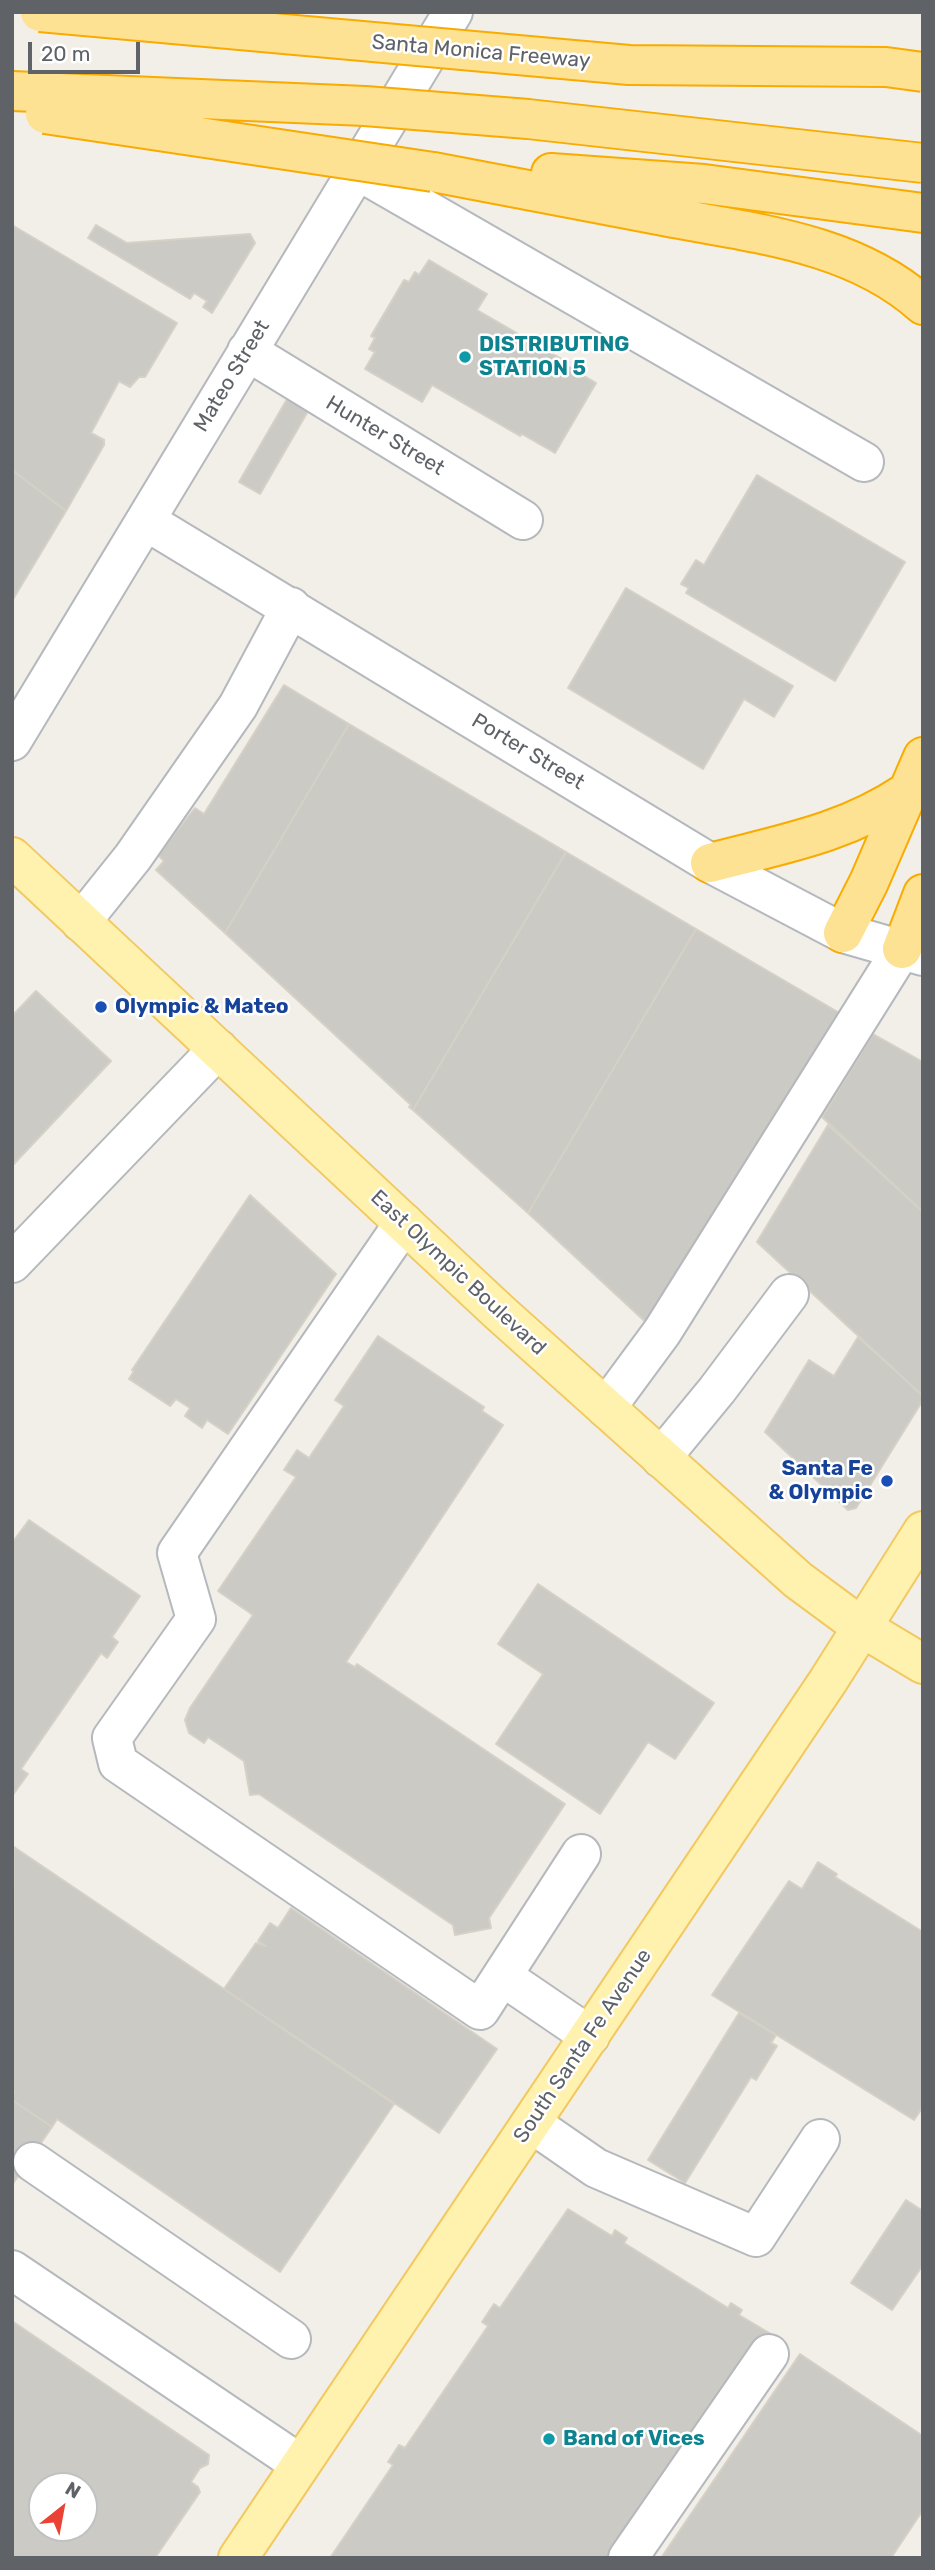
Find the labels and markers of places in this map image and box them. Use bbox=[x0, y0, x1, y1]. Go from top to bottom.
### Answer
place label: DISTRIBUTING STATION 5 bbox=[479, 332, 629, 382]
marker: DISTRIBUTING STATION 5 bbox=[457, 349, 473, 365]
place label: Olympic & Mateo bbox=[115, 994, 289, 1020]
marker: Olympic & Mateo bbox=[93, 999, 109, 1015]
place label: Santa Fe & Olympic bbox=[769, 1456, 873, 1506]
marker: Santa Fe & Olympic bbox=[879, 1473, 895, 1489]
place label: Band of Vices bbox=[563, 2426, 705, 2452]
marker: Band of Vices bbox=[541, 2431, 557, 2447]

